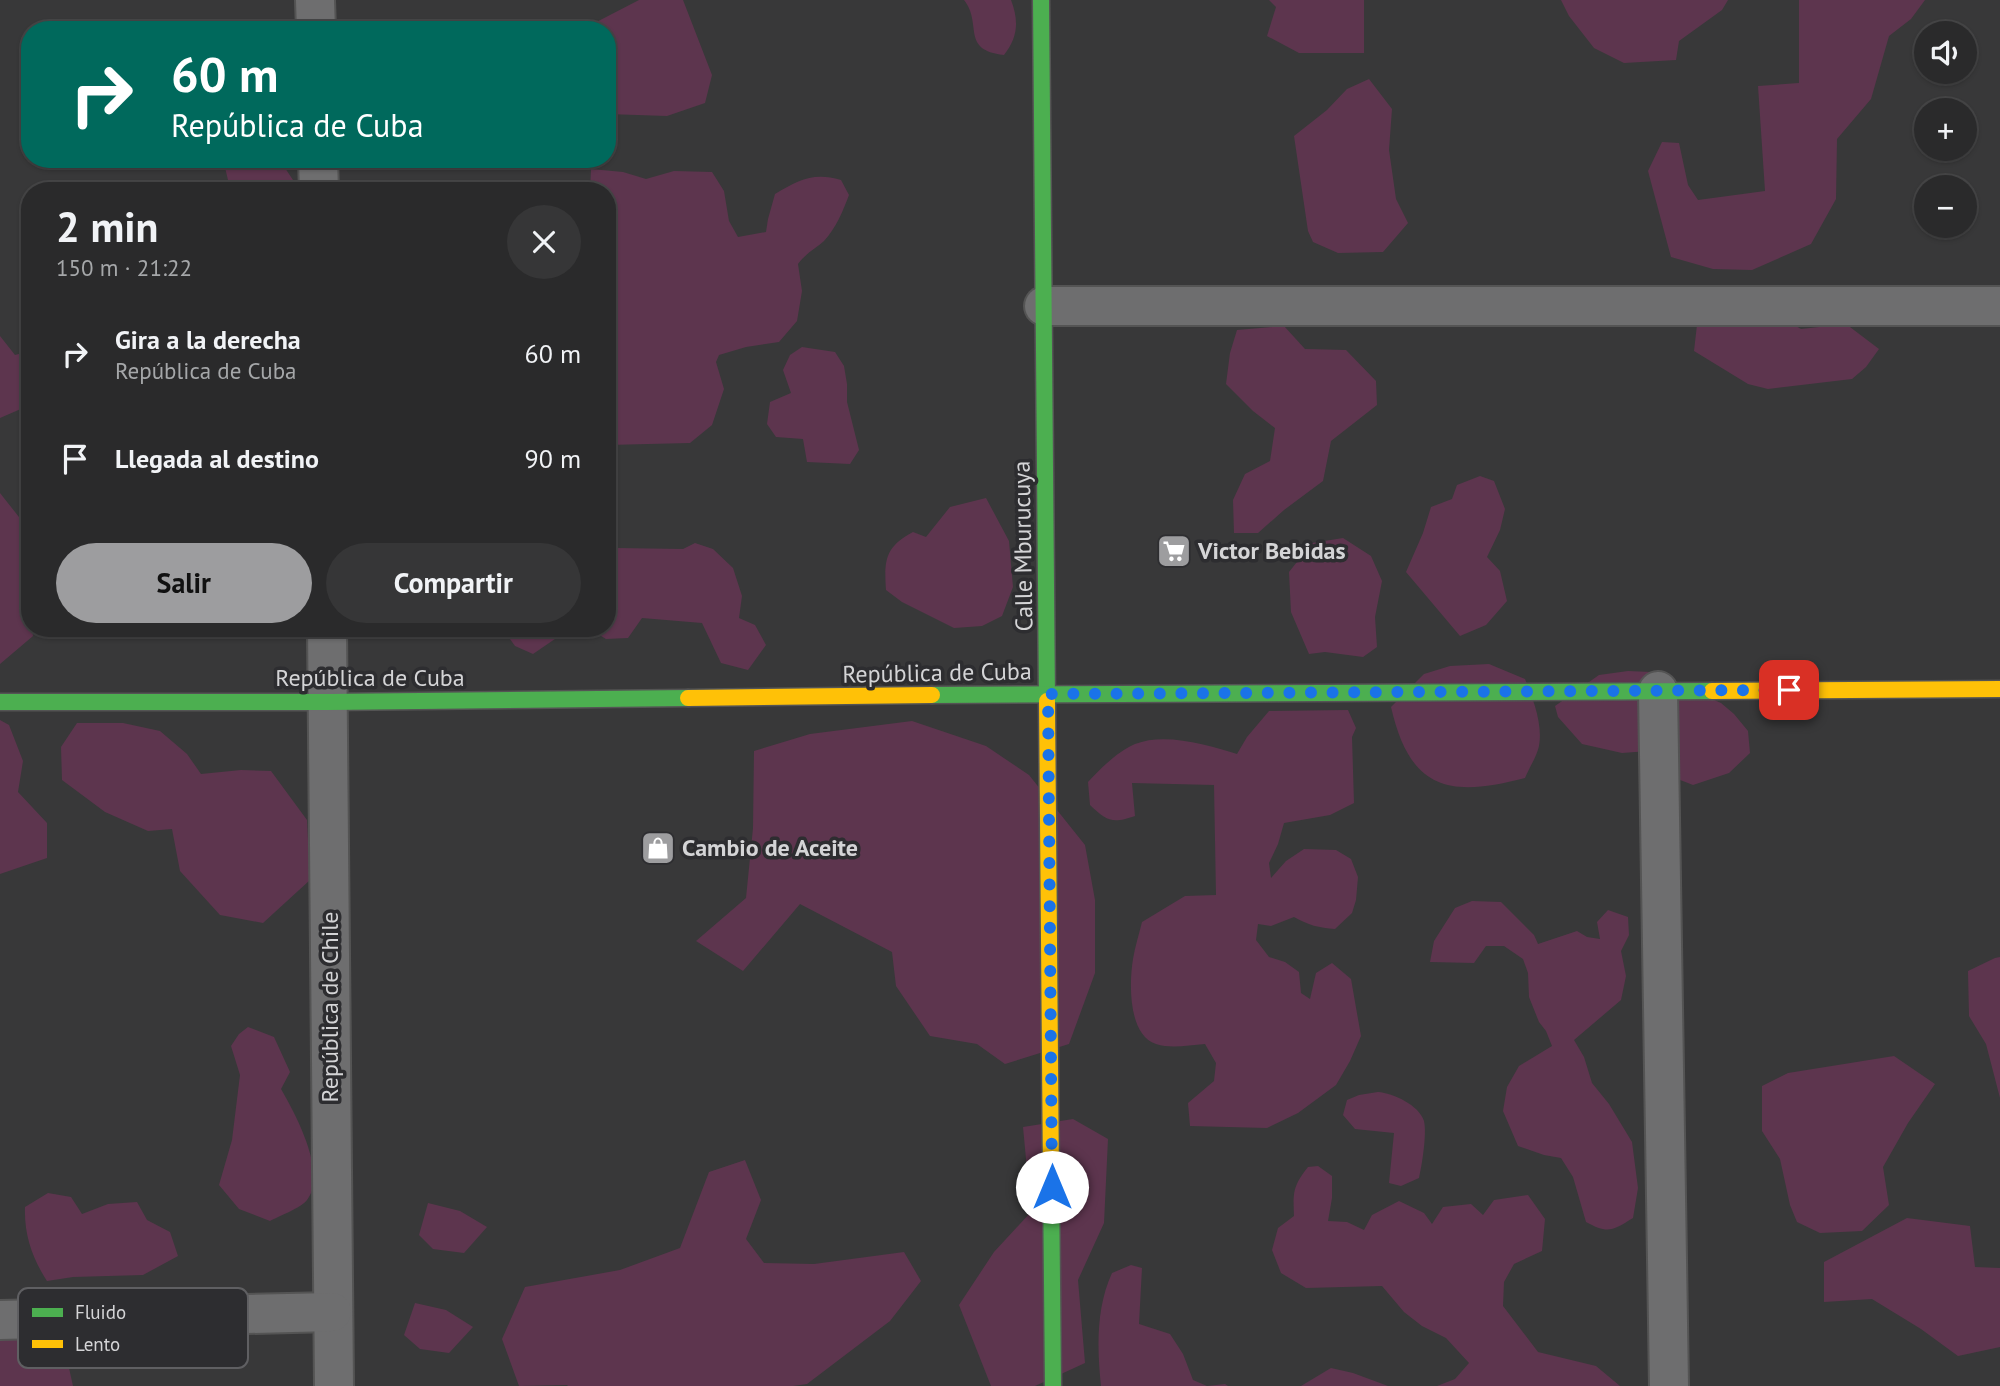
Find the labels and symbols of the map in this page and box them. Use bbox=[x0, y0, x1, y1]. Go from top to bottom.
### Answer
street label: Calle Mburucuya bbox=[1006, 460, 1039, 632]
supermarket icon: Victor Bebidas bbox=[1155, 532, 1193, 570]
place label: Victor Bebidas bbox=[1197, 535, 1346, 566]
street label: República de Cuba bbox=[842, 655, 1032, 690]
pin bbox=[1759, 660, 1819, 720]
street label: República de Cuba bbox=[275, 662, 465, 693]
shop icon: Cambio de Aceite bbox=[639, 829, 677, 867]
place label: Cambio de Aceite bbox=[682, 832, 858, 863]
street label: República de Chile bbox=[314, 912, 345, 1102]
position arrow bbox=[1015, 1150, 1089, 1224]
legend bbox=[18, 1288, 248, 1368]
text: Fluido bbox=[75, 1300, 126, 1324]
text: Lento bbox=[75, 1332, 120, 1356]

